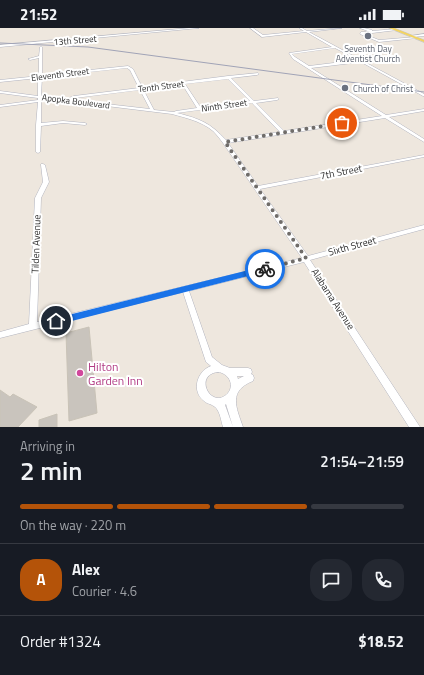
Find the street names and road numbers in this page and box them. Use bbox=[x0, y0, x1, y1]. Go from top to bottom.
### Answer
street label: 13th Street bbox=[53, 32, 98, 48]
street label: Eleventh Street bbox=[30, 64, 91, 84]
street label: Tenth Street bbox=[137, 77, 186, 95]
street label: Apopka Boulevard bbox=[41, 90, 111, 112]
street label: Ninth Street bbox=[200, 95, 249, 115]
street label: 7th Street bbox=[319, 160, 364, 183]
street label: Tilden Avenue bbox=[27, 214, 45, 274]
street label: Sixth Street bbox=[326, 232, 378, 260]
street label: Alabama Avenue bbox=[308, 265, 358, 333]

